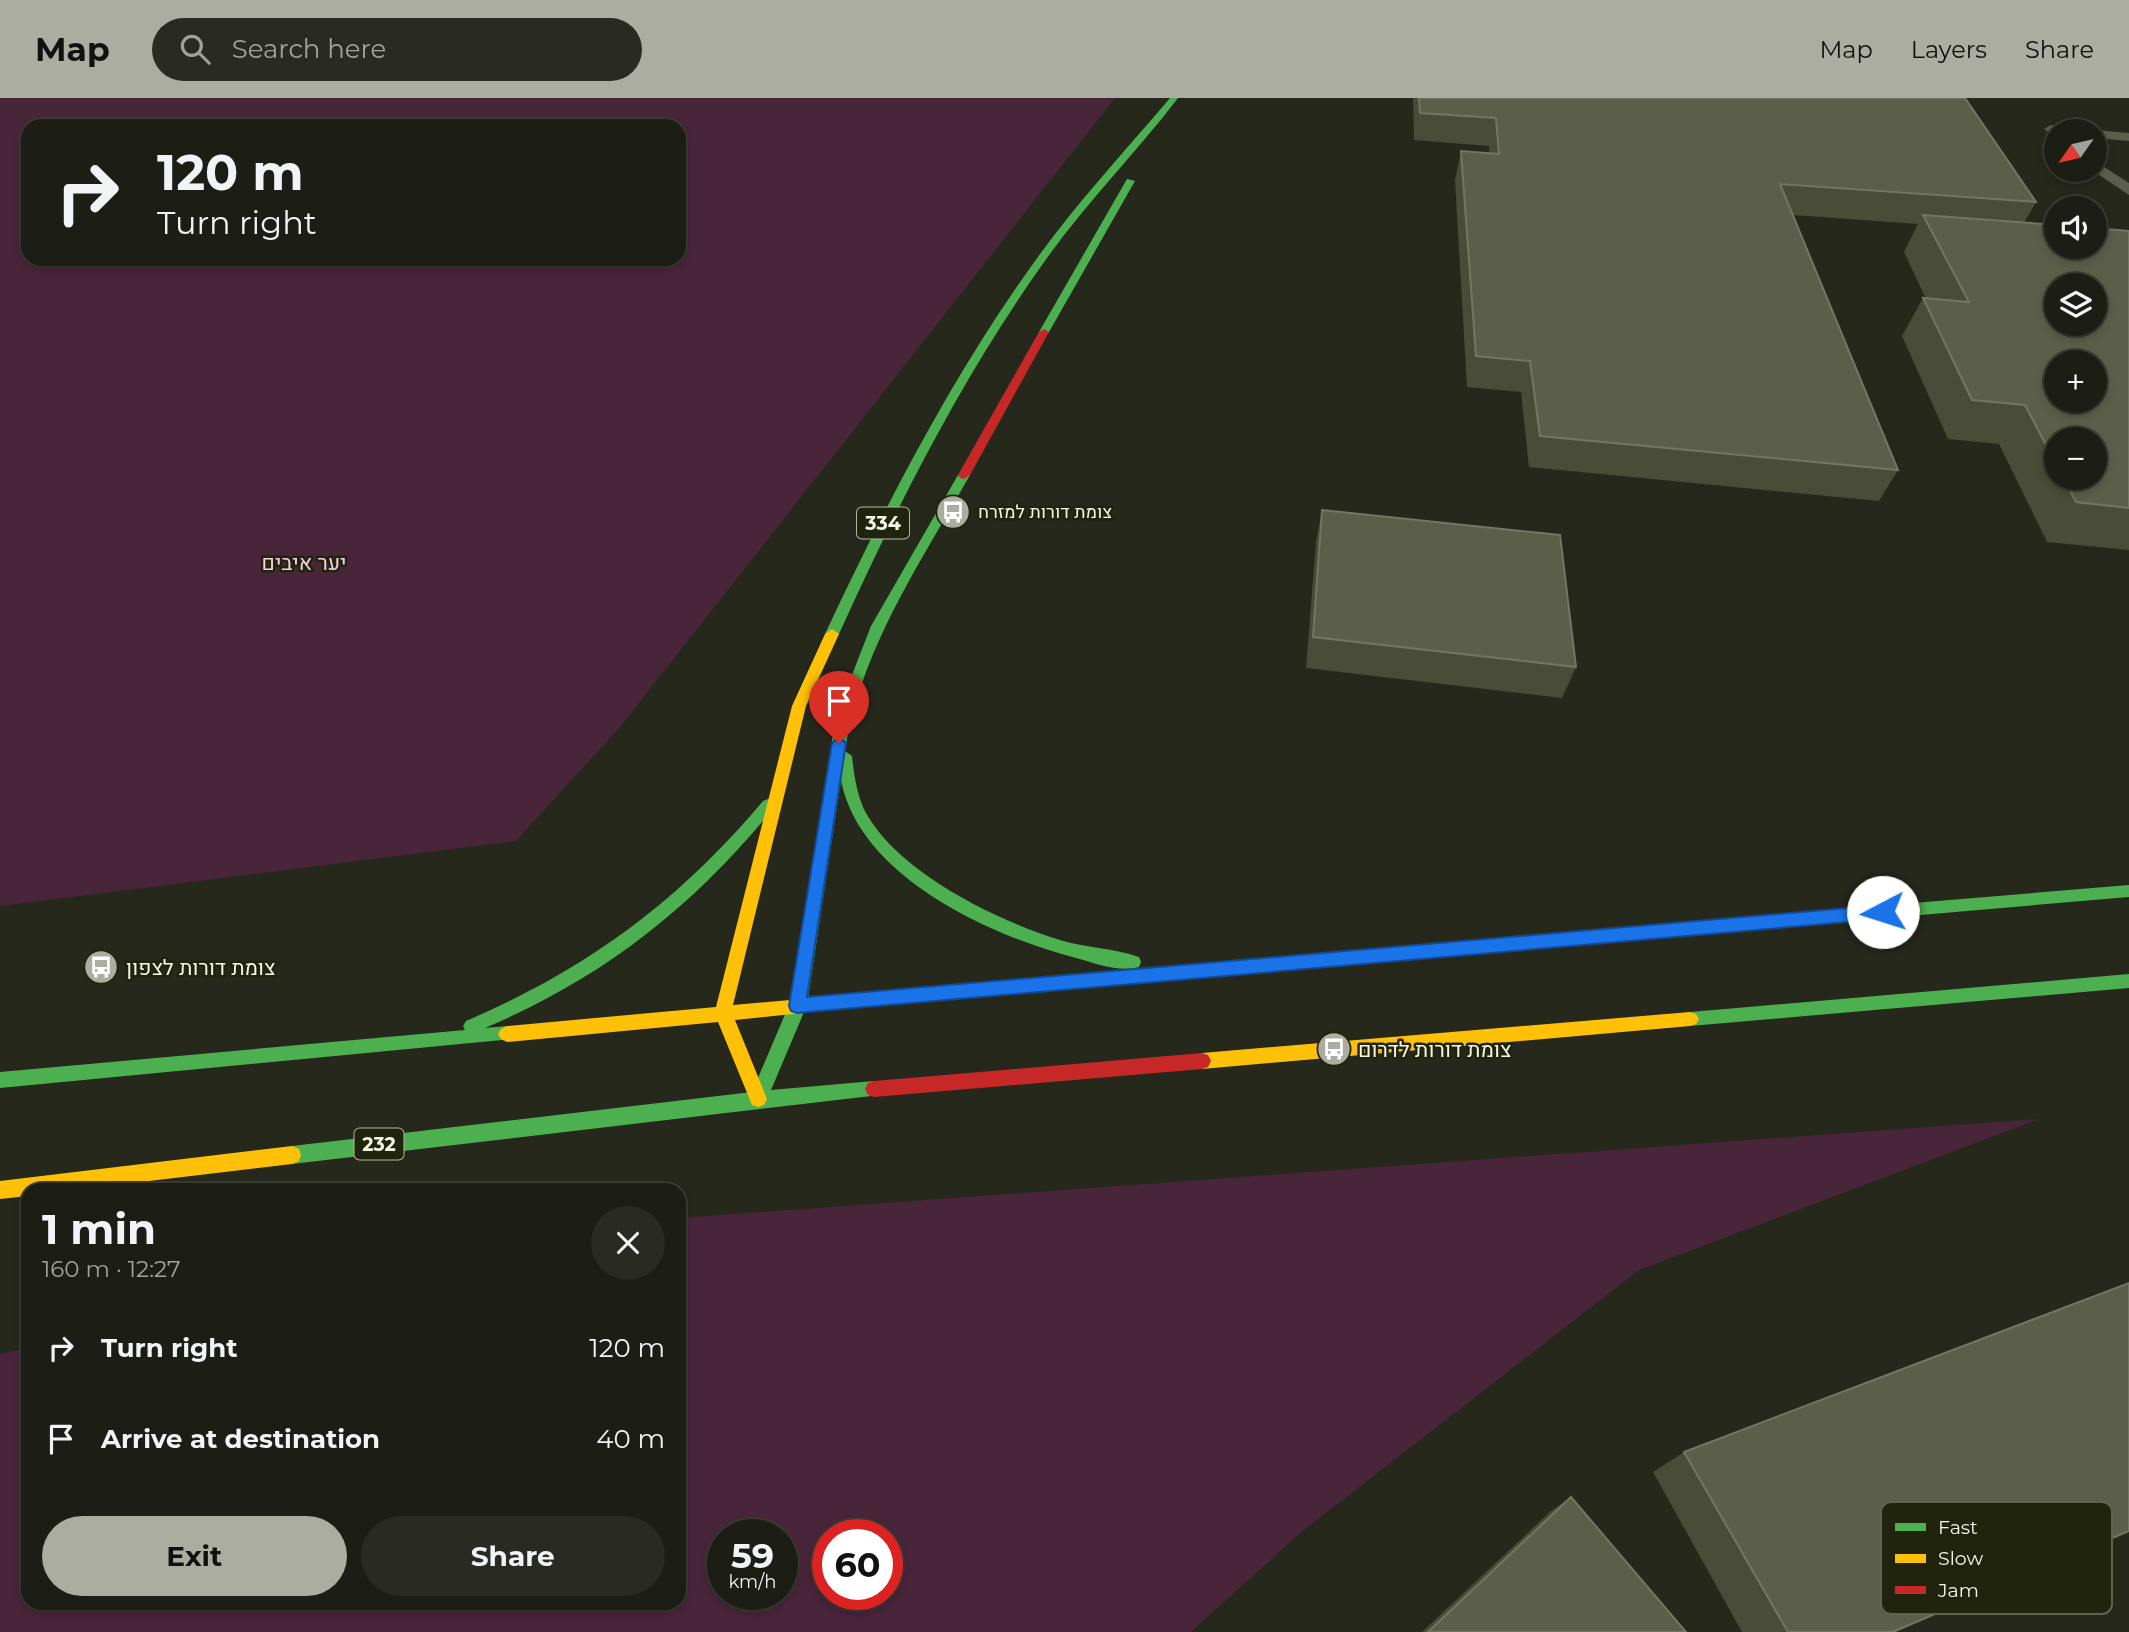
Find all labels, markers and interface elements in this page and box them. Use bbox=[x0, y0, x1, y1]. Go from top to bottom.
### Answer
search box bbox=[152, 18, 642, 81]
text: Map bbox=[35, 29, 110, 69]
icon: search bbox=[176, 30, 214, 68]
text: Search here bbox=[232, 33, 386, 65]
text: Map bbox=[1819, 35, 1873, 64]
text: Layers bbox=[1911, 35, 1987, 64]
text: Share bbox=[2025, 35, 2094, 64]
north arrow bbox=[2044, 119, 2107, 182]
map controls bbox=[2044, 119, 2107, 490]
text: 120 m bbox=[157, 143, 304, 202]
icon: right bbox=[42, 147, 133, 238]
button: sound bbox=[2044, 196, 2107, 259]
text: Turn right bbox=[157, 203, 317, 242]
button: layers bbox=[2044, 273, 2107, 336]
button: + bbox=[2044, 350, 2107, 413]
button: − bbox=[2044, 427, 2107, 490]
bus stop icon: צומת דורות למזרח bbox=[934, 493, 972, 531]
place label: צומת דורות למזרח bbox=[978, 501, 1112, 523]
road number: 334 bbox=[857, 508, 909, 538]
park label: יער איבים bbox=[262, 550, 346, 575]
pin bbox=[809, 671, 869, 743]
icon: arrive bbox=[820, 682, 858, 720]
position arrow bbox=[1846, 875, 1920, 949]
bus stop icon: צומת דורות לצפון bbox=[82, 948, 120, 986]
place label: צומת דורות לצפון bbox=[126, 955, 276, 980]
bus stop icon: צומת דורות לדרום bbox=[1315, 1030, 1353, 1068]
place label: צומת דורות לדרום bbox=[1358, 1037, 1511, 1062]
road number: 232 bbox=[354, 1128, 404, 1160]
text: 1 min bbox=[42, 1203, 156, 1255]
button: close bbox=[591, 1206, 665, 1280]
text: 160 m · 12:27 bbox=[42, 1255, 181, 1283]
icon: right bbox=[42, 1329, 80, 1367]
text: Turn right bbox=[101, 1332, 237, 1364]
text: 120 m bbox=[589, 1332, 665, 1364]
icon: arrive bbox=[42, 1420, 80, 1458]
text: Arrive at destination bbox=[101, 1423, 380, 1455]
text: 40 m bbox=[596, 1423, 665, 1455]
legend bbox=[1881, 1502, 2112, 1614]
button: Exit bbox=[42, 1516, 347, 1596]
button: Share bbox=[361, 1516, 665, 1596]
text: Fast bbox=[1938, 1516, 1978, 1539]
speed limit sign: 60 bbox=[812, 1519, 903, 1610]
text: 59 bbox=[731, 1534, 774, 1577]
text: Slow bbox=[1938, 1547, 1983, 1570]
text: km/h bbox=[728, 1571, 777, 1593]
text: Jam bbox=[1937, 1579, 1979, 1602]

